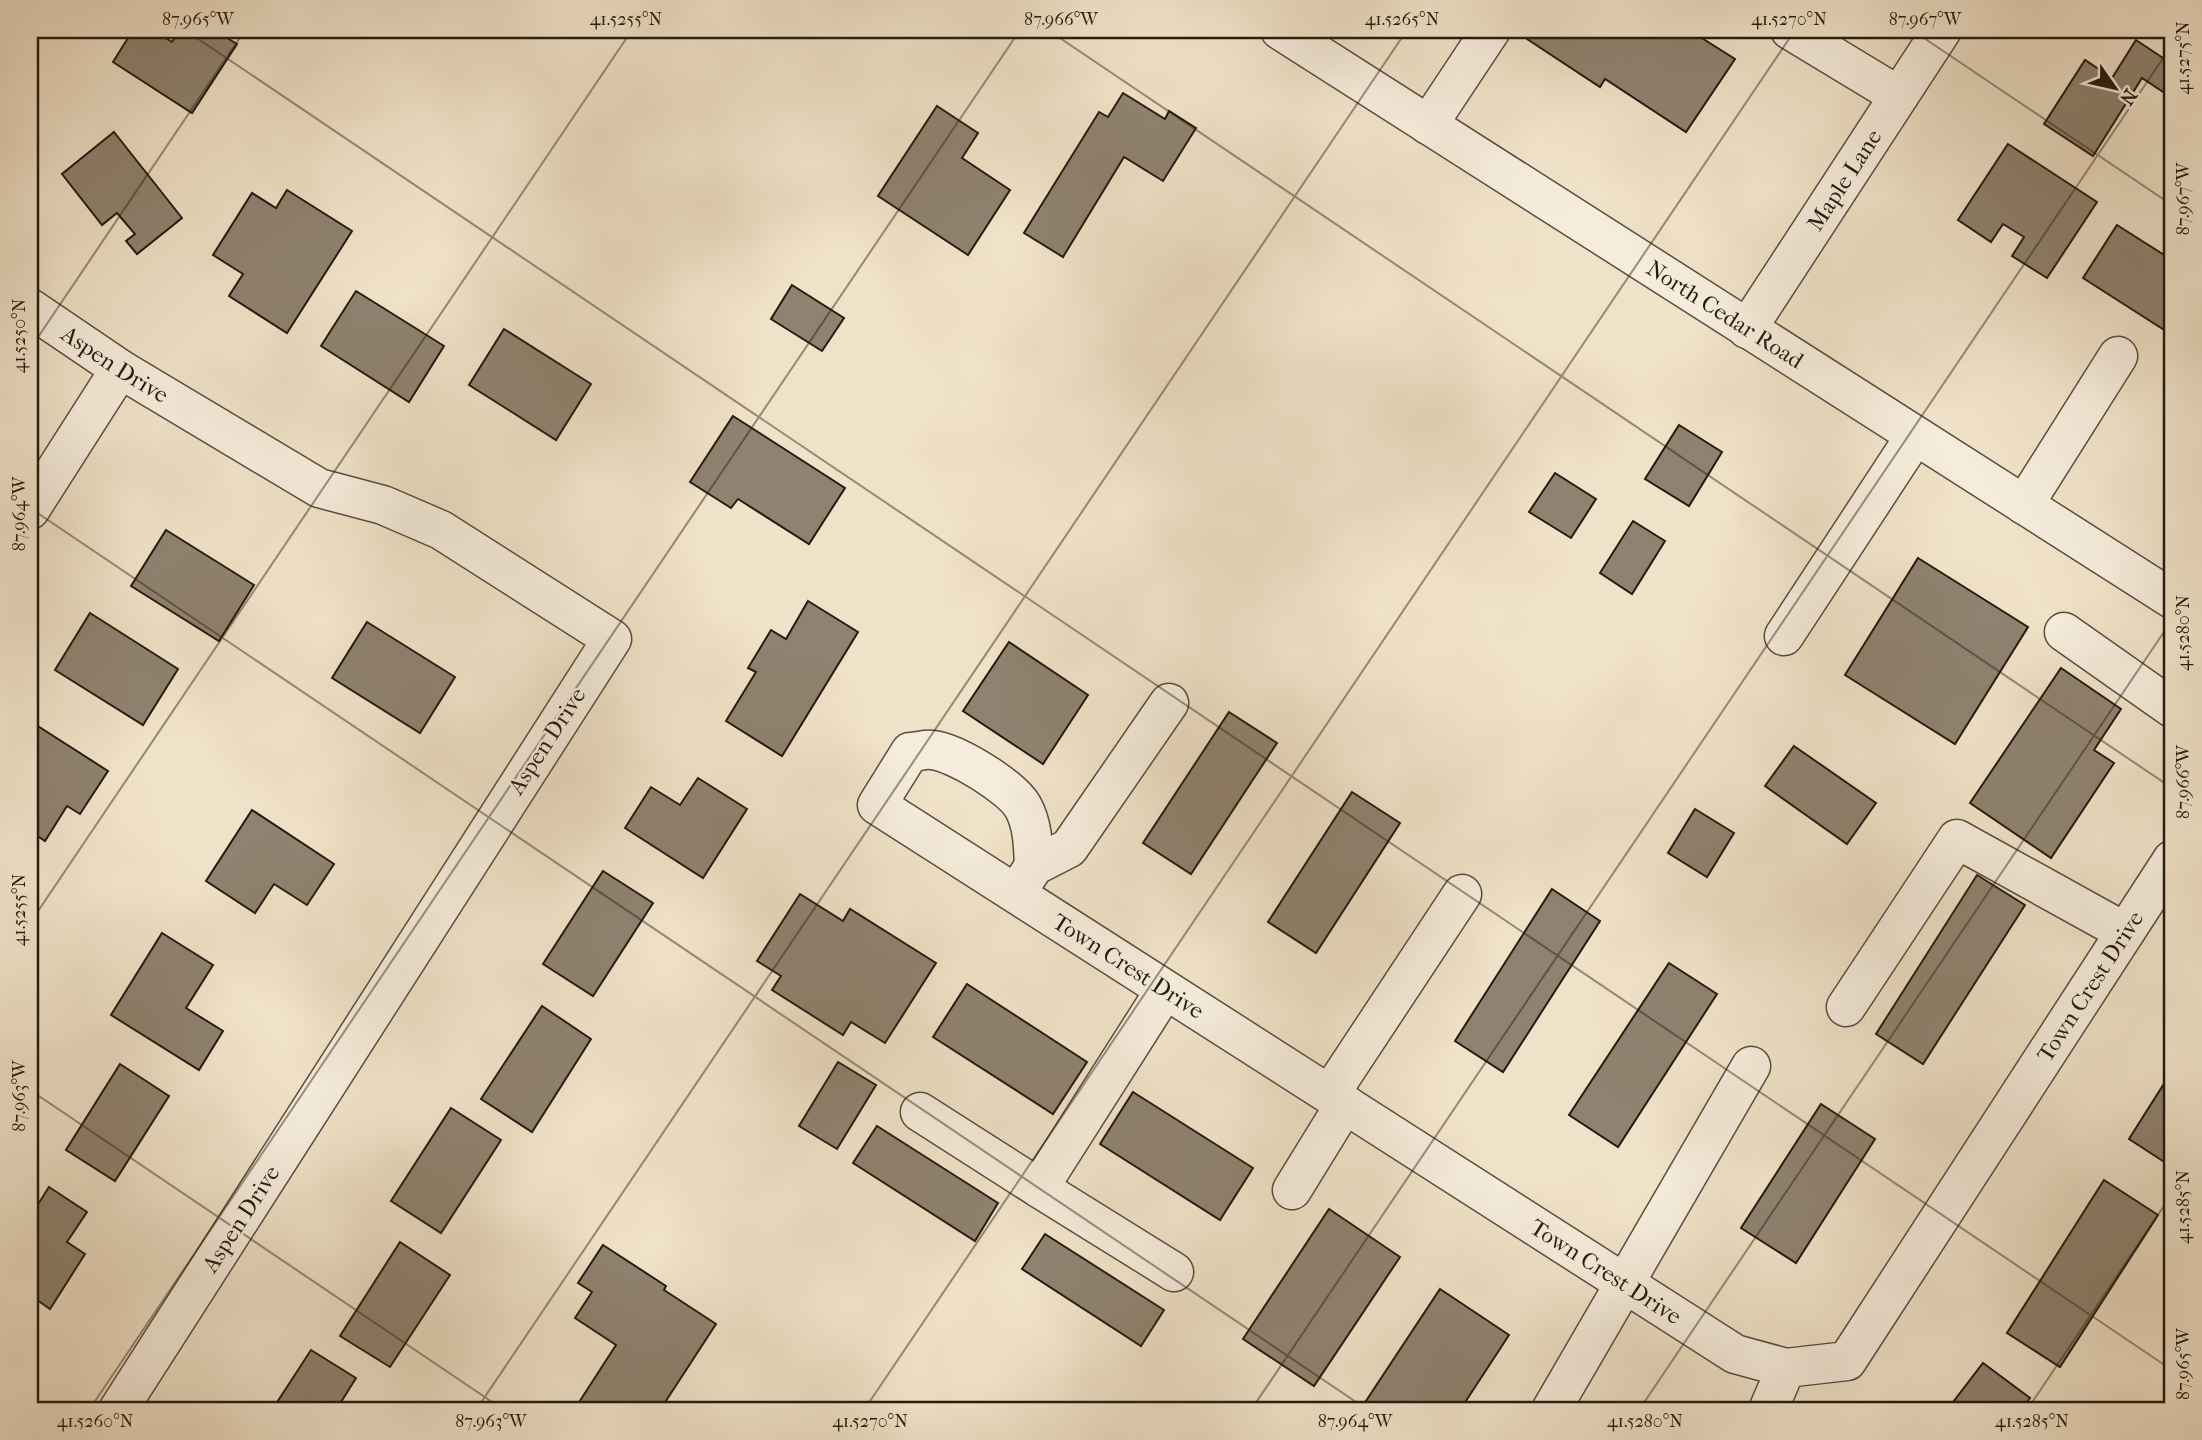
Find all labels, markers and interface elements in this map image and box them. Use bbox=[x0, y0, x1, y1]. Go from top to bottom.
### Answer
text: 87.965°W bbox=[162, 9, 235, 30]
text: 41.5255°N bbox=[590, 9, 663, 30]
text: 87.966°W bbox=[1024, 9, 1099, 30]
text: 41.5265°N bbox=[1365, 9, 1440, 30]
text: 41.5270°N bbox=[1751, 9, 1827, 30]
text: 87.967°W bbox=[1889, 9, 1963, 30]
text: 41.5275°N bbox=[2173, 21, 2194, 95]
north arrow bbox=[2080, 52, 2150, 122]
text: N bbox=[2115, 85, 2141, 110]
street label: Maple Lane bbox=[1801, 124, 1887, 236]
text: 87.967°W bbox=[2173, 161, 2194, 235]
street label: North Cedar Road bbox=[1642, 254, 1809, 374]
text: 41.5250°N bbox=[9, 298, 30, 373]
street label: Aspen Drive bbox=[56, 319, 173, 408]
text: 87.964°W bbox=[9, 475, 30, 551]
text: 41.5280°N bbox=[2173, 595, 2194, 671]
street label: Aspen Drive bbox=[502, 683, 591, 800]
text: 87.966°W bbox=[2173, 744, 2194, 819]
text: 41.5255°N bbox=[9, 873, 30, 946]
street label: Town Crest Drive bbox=[2031, 906, 2149, 1067]
street label: Town Crest Drive bbox=[1048, 908, 1209, 1024]
text: 87.963°W bbox=[9, 1059, 30, 1132]
street label: Aspen Drive bbox=[196, 1161, 285, 1278]
text: 41.5285°N bbox=[2173, 1170, 2194, 1244]
street label: Town Crest Drive bbox=[1525, 1213, 1687, 1330]
text: 87.965°W bbox=[2173, 1327, 2194, 1400]
text: 41.5260°N bbox=[57, 1411, 134, 1432]
text: 87.963°W bbox=[455, 1411, 528, 1432]
text: 41.5270°N bbox=[832, 1411, 908, 1432]
text: 87.964°W bbox=[1318, 1411, 1394, 1432]
text: 41.5280°N bbox=[1607, 1411, 1683, 1432]
text: 41.5285°N bbox=[1995, 1411, 2069, 1432]

